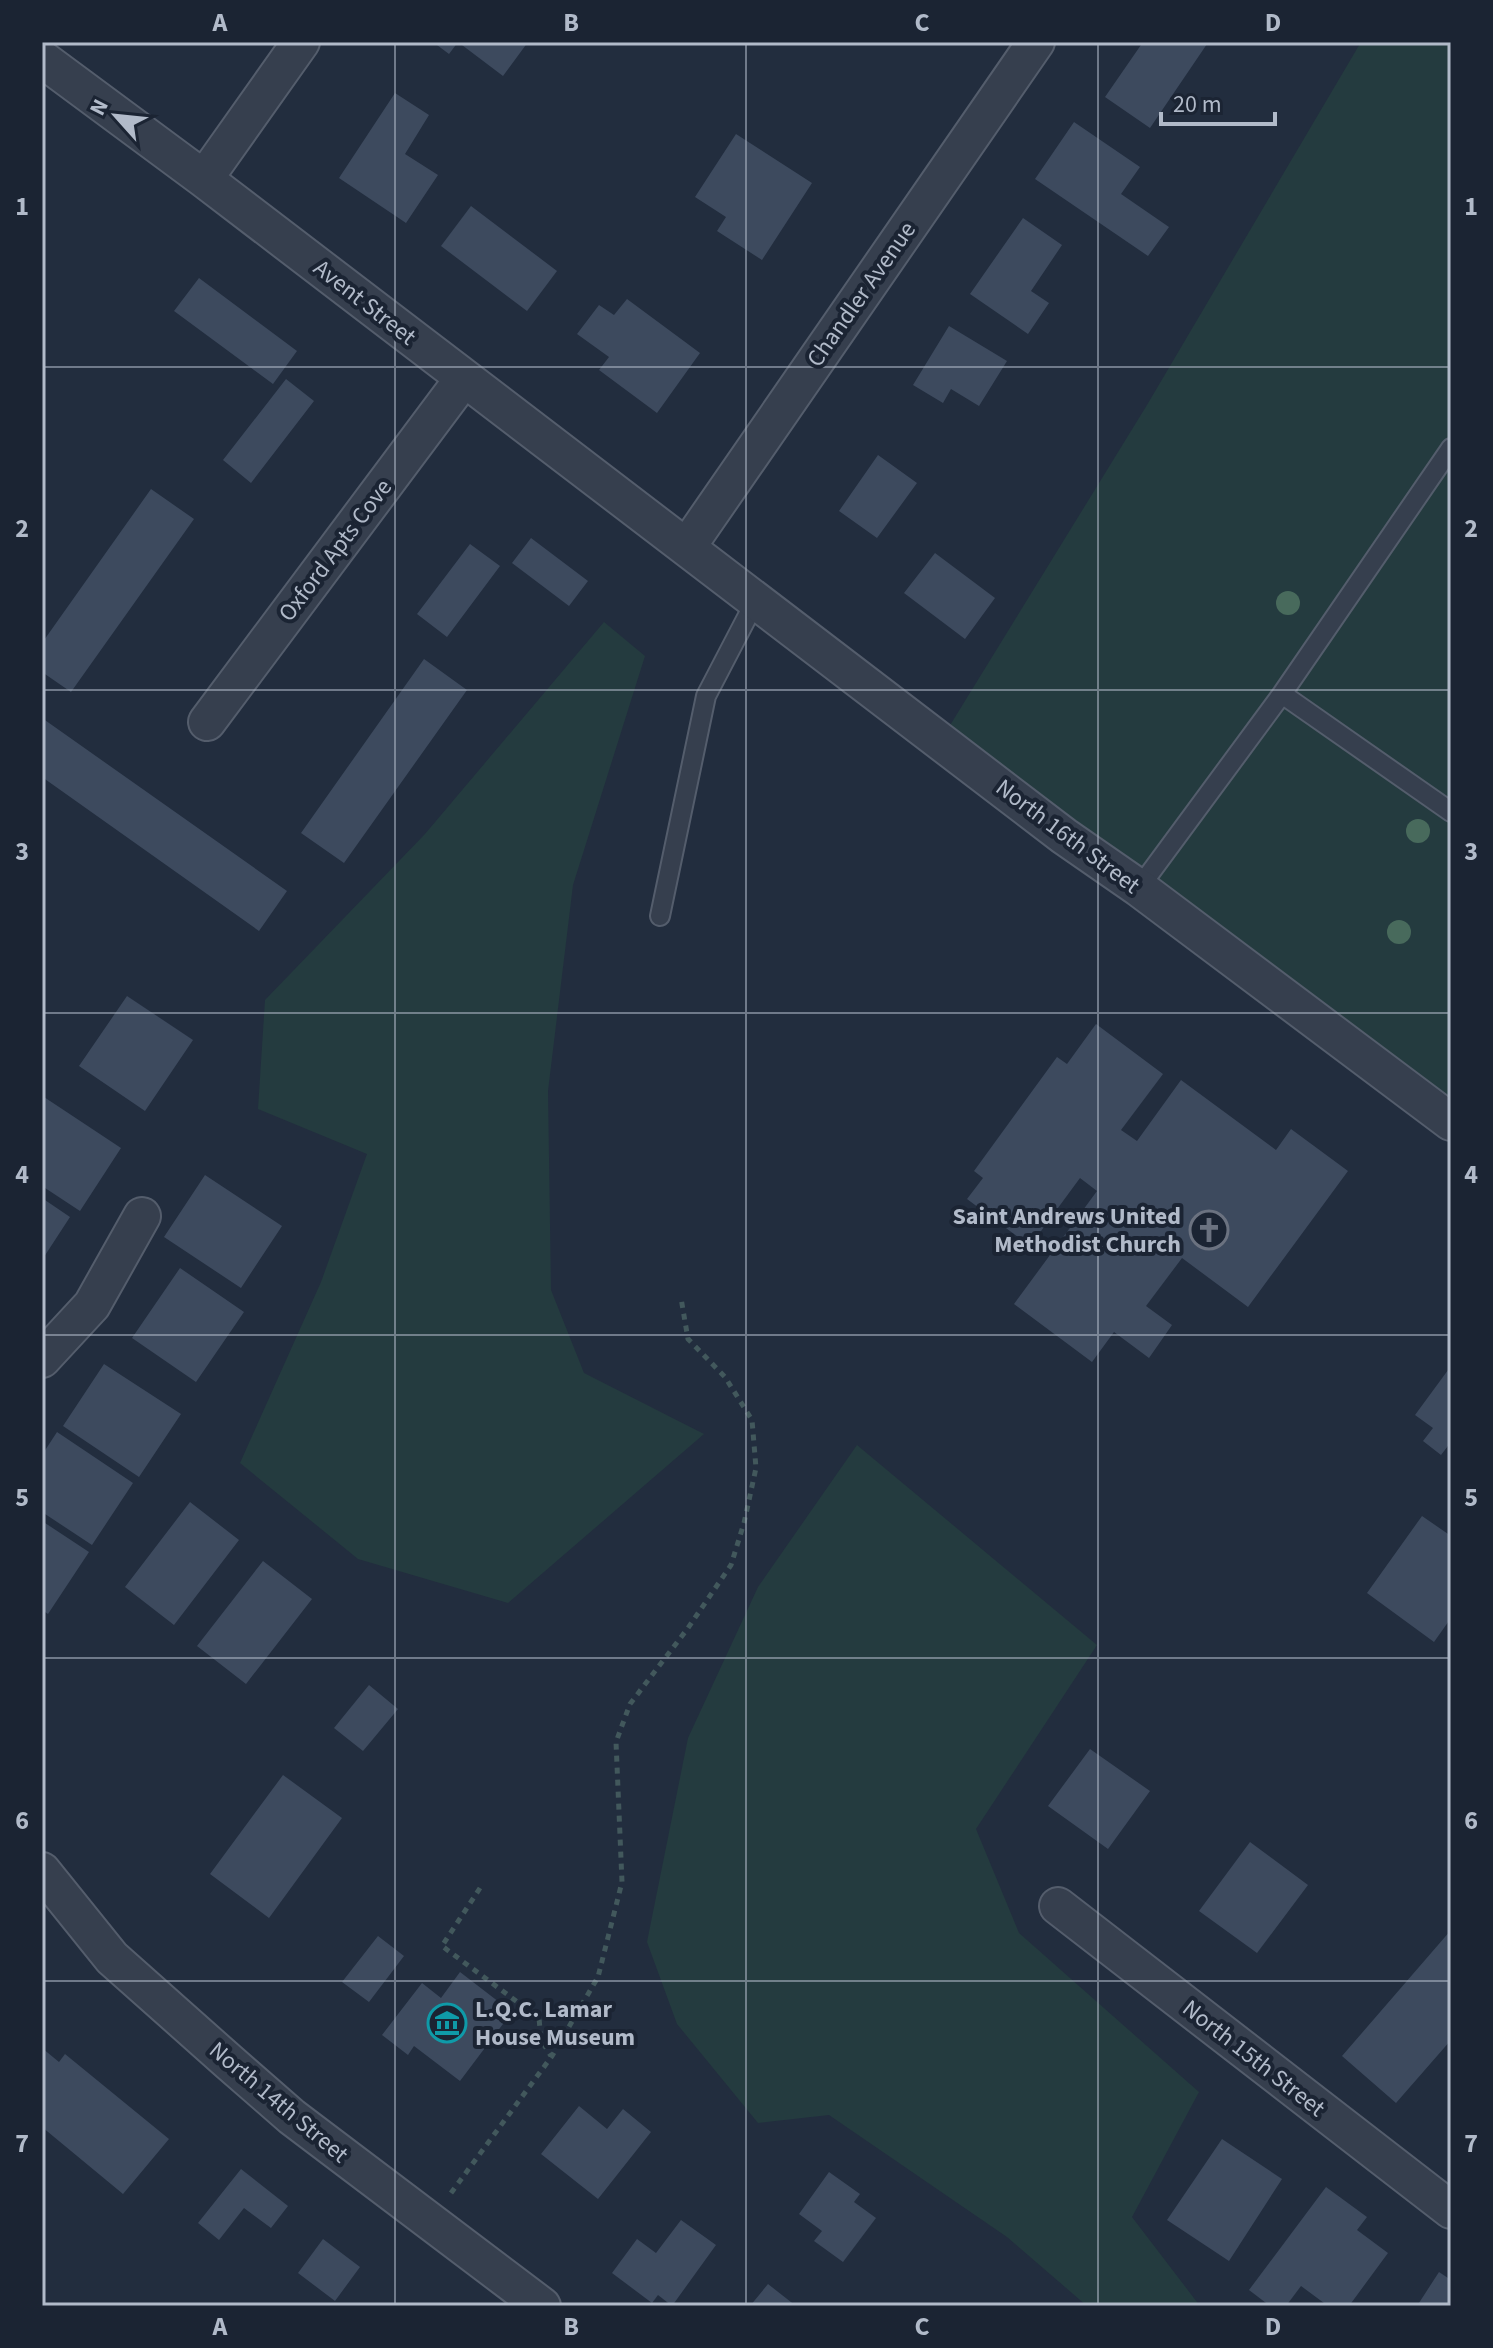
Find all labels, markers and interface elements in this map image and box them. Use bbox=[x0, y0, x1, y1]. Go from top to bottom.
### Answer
text: A bbox=[212, 4, 229, 41]
text: B bbox=[563, 4, 579, 41]
text: C bbox=[914, 4, 930, 41]
text: D bbox=[1265, 4, 1281, 41]
north arrow bbox=[76, 76, 156, 156]
scale bar bbox=[1161, 76, 1275, 126]
text: 20 m bbox=[1173, 87, 1222, 122]
text: N bbox=[81, 94, 117, 121]
text: 1 bbox=[15, 188, 29, 225]
text: 1 bbox=[1464, 188, 1478, 225]
street label: Chandler Avenue bbox=[798, 214, 925, 374]
street label: Avent Street bbox=[306, 251, 424, 354]
street label: Oxford Apts Cove bbox=[270, 472, 401, 629]
text: 2 bbox=[15, 510, 29, 547]
text: 2 bbox=[1464, 510, 1478, 547]
street label: North 16th Street bbox=[988, 770, 1147, 902]
text: 3 bbox=[15, 833, 29, 870]
text: 3 bbox=[1464, 833, 1478, 870]
text: 4 bbox=[15, 1156, 29, 1193]
text: 4 bbox=[1464, 1156, 1478, 1193]
place label: Saint Andrews United Methodist Church bbox=[953, 1199, 1181, 1262]
church icon: Saint Andrews United Methodist Church bbox=[1188, 1209, 1230, 1251]
text: 5 bbox=[15, 1479, 29, 1516]
text: 5 bbox=[1464, 1479, 1478, 1516]
text: 6 bbox=[15, 1802, 29, 1839]
text: 6 bbox=[1464, 1802, 1478, 1839]
street label: North 15th Street bbox=[1175, 1991, 1333, 2125]
place label: L.Q.C. Lamar House Museum bbox=[475, 1992, 635, 2055]
museum icon: L.Q.C. Lamar House Museum bbox=[426, 2002, 468, 2044]
street label: North 14th Street bbox=[201, 2033, 356, 2171]
text: 7 bbox=[15, 2125, 29, 2162]
text: 7 bbox=[1464, 2125, 1478, 2162]
text: A bbox=[212, 2308, 229, 2345]
text: B bbox=[563, 2308, 579, 2345]
text: C bbox=[914, 2308, 930, 2345]
text: D bbox=[1265, 2308, 1281, 2345]

